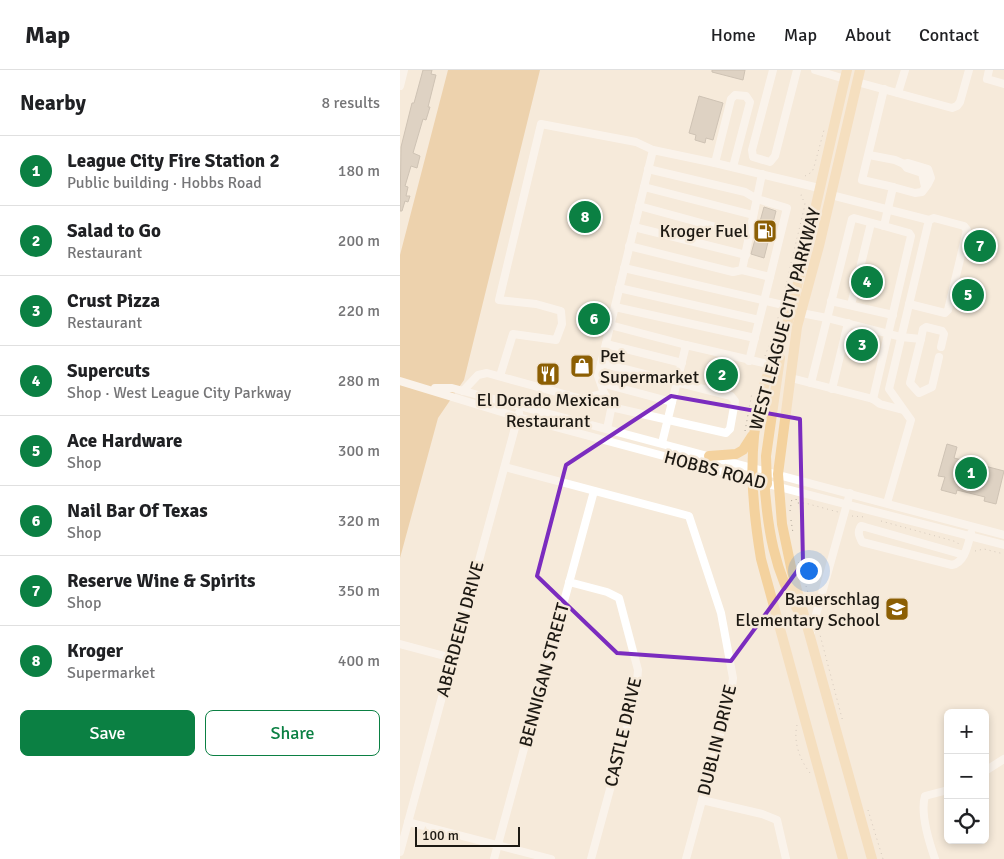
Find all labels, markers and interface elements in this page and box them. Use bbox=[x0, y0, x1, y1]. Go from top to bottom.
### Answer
text: Map bbox=[25, 20, 70, 50]
text: Home bbox=[711, 24, 756, 46]
text: Map bbox=[784, 24, 817, 46]
text: About bbox=[845, 24, 891, 46]
text: Contact bbox=[919, 24, 979, 46]
text: Nearby bbox=[20, 90, 86, 116]
text: 8 results bbox=[321, 93, 380, 113]
text: League City Fire Station 2 bbox=[67, 149, 280, 173]
text: 1 bbox=[32, 161, 40, 181]
text: 180 m bbox=[338, 161, 380, 181]
text: Public building · Hobbs Road bbox=[67, 173, 262, 193]
pin: 8 bbox=[569, 198, 601, 236]
street label: WEST LEAGUE CITY PARKWAY bbox=[745, 205, 825, 433]
fuel station icon: Kroger Fuel bbox=[752, 218, 778, 244]
text: Salad to Go bbox=[67, 219, 161, 243]
place label: Kroger Fuel bbox=[660, 220, 748, 242]
pin: 7 bbox=[964, 227, 996, 265]
text: 2 bbox=[32, 231, 40, 251]
text: 200 m bbox=[338, 231, 380, 251]
text: Restaurant bbox=[67, 243, 142, 263]
pin: 4 bbox=[851, 263, 883, 301]
pin: 5 bbox=[952, 276, 984, 314]
text: Crust Pizza bbox=[67, 289, 160, 313]
pin: 6 bbox=[578, 300, 610, 338]
text: 3 bbox=[32, 301, 40, 321]
text: 220 m bbox=[338, 301, 380, 321]
text: Restaurant bbox=[67, 313, 142, 333]
pin: 3 bbox=[846, 326, 878, 364]
place label: Pet Supermarket bbox=[600, 345, 699, 388]
shop icon: Pet Supermarket bbox=[569, 353, 595, 379]
pin: 2 bbox=[706, 356, 738, 394]
text: Supercuts bbox=[67, 359, 150, 383]
restaurant icon: El Dorado Mexican Restaurant bbox=[535, 361, 561, 387]
text: 4 bbox=[32, 371, 40, 391]
text: 280 m bbox=[338, 371, 380, 391]
text: Shop · West League City Parkway bbox=[67, 383, 291, 403]
place label: El Dorado Mexican Restaurant bbox=[476, 389, 620, 432]
text: Ace Hardware bbox=[67, 429, 182, 453]
text: 5 bbox=[32, 441, 40, 461]
text: 300 m bbox=[338, 441, 380, 461]
street label: HOBBS ROAD bbox=[662, 446, 768, 494]
text: Shop bbox=[67, 453, 101, 473]
pin: 1 bbox=[955, 454, 987, 492]
text: Nail Bar Of Texas bbox=[67, 499, 208, 523]
text: 6 bbox=[32, 511, 40, 531]
text: 320 m bbox=[338, 511, 380, 531]
text: Shop bbox=[67, 523, 101, 543]
your location bbox=[796, 558, 822, 584]
street label: ABERDEEN DRIVE bbox=[431, 559, 489, 699]
text: Reserve Wine & Spirits bbox=[67, 569, 255, 593]
text: 7 bbox=[32, 581, 40, 601]
text: 350 m bbox=[338, 581, 380, 601]
place label: Bauerschlag Elementary School bbox=[735, 588, 880, 631]
text: Shop bbox=[67, 593, 101, 613]
school or university icon: Bauerschlag Elementary School bbox=[884, 596, 910, 622]
street label: BENNIGAN STREET bbox=[514, 601, 574, 749]
text: Kroger bbox=[67, 639, 123, 663]
text: 8 bbox=[32, 651, 40, 671]
text: 400 m bbox=[338, 651, 380, 671]
text: Supermarket bbox=[67, 663, 155, 683]
street label: CASTLE DRIVE bbox=[600, 675, 646, 789]
street label: DUBLIN DRIVE bbox=[693, 682, 741, 798]
map controls bbox=[944, 709, 989, 844]
button: + bbox=[944, 709, 989, 754]
button: Save bbox=[20, 710, 195, 756]
button: Share bbox=[205, 710, 380, 756]
button: − bbox=[944, 754, 989, 799]
button: locate bbox=[944, 799, 989, 844]
scale bar bbox=[415, 824, 520, 847]
text: 100 m bbox=[422, 827, 459, 844]

